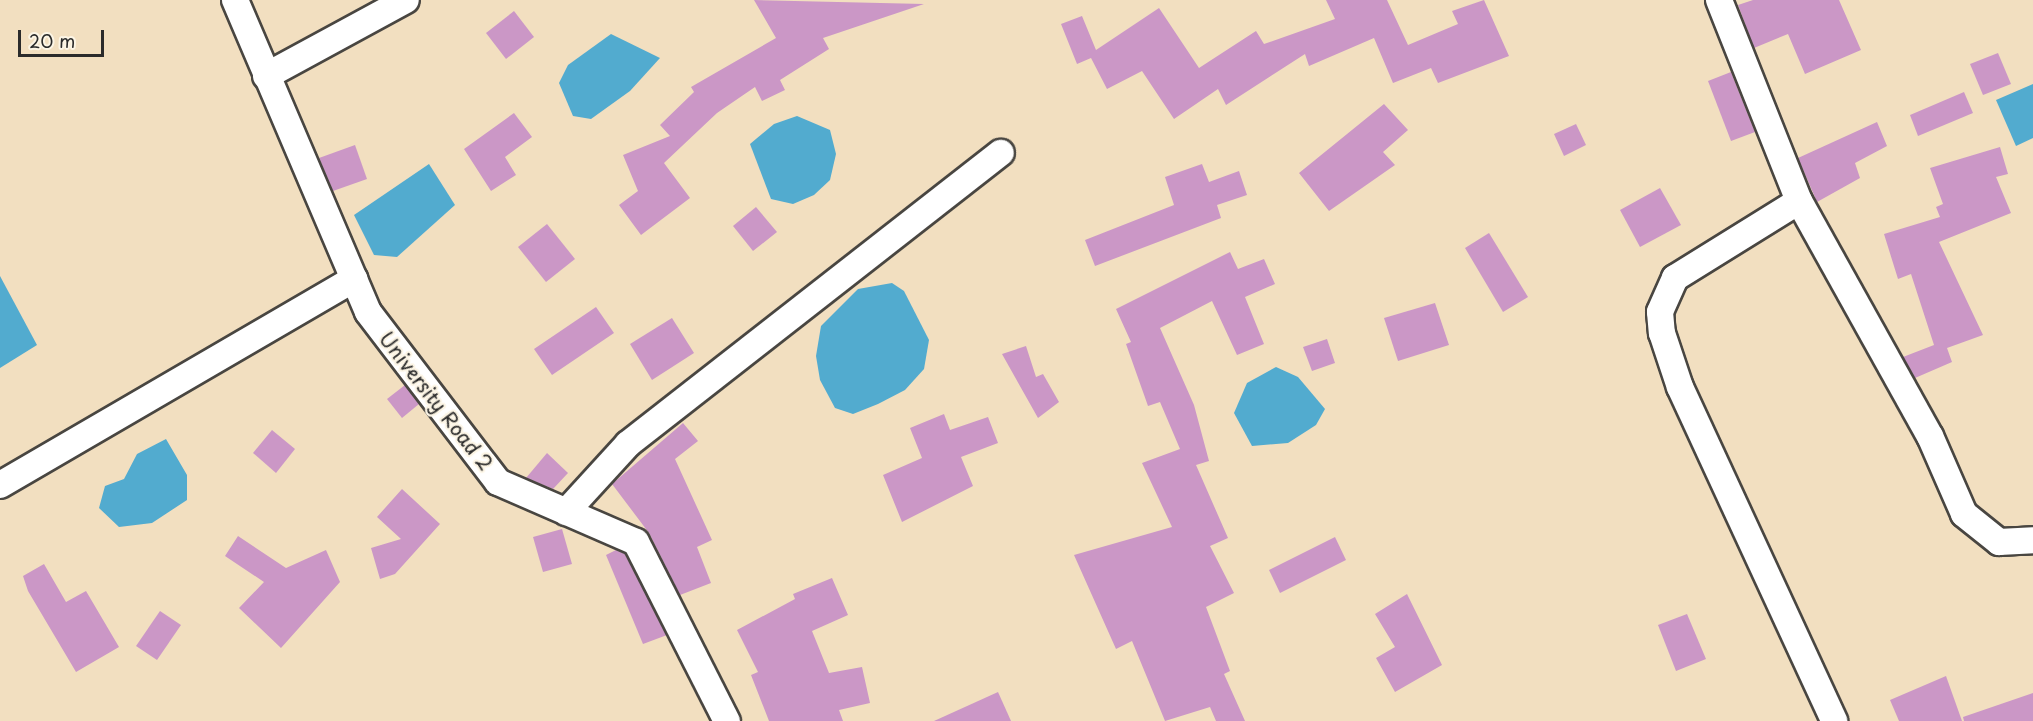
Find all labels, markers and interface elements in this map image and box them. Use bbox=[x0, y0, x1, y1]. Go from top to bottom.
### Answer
scale bar bbox=[21, 18, 106, 56]
text: 20 m bbox=[29, 27, 75, 54]
street label: University Road 2 bbox=[374, 326, 498, 476]

